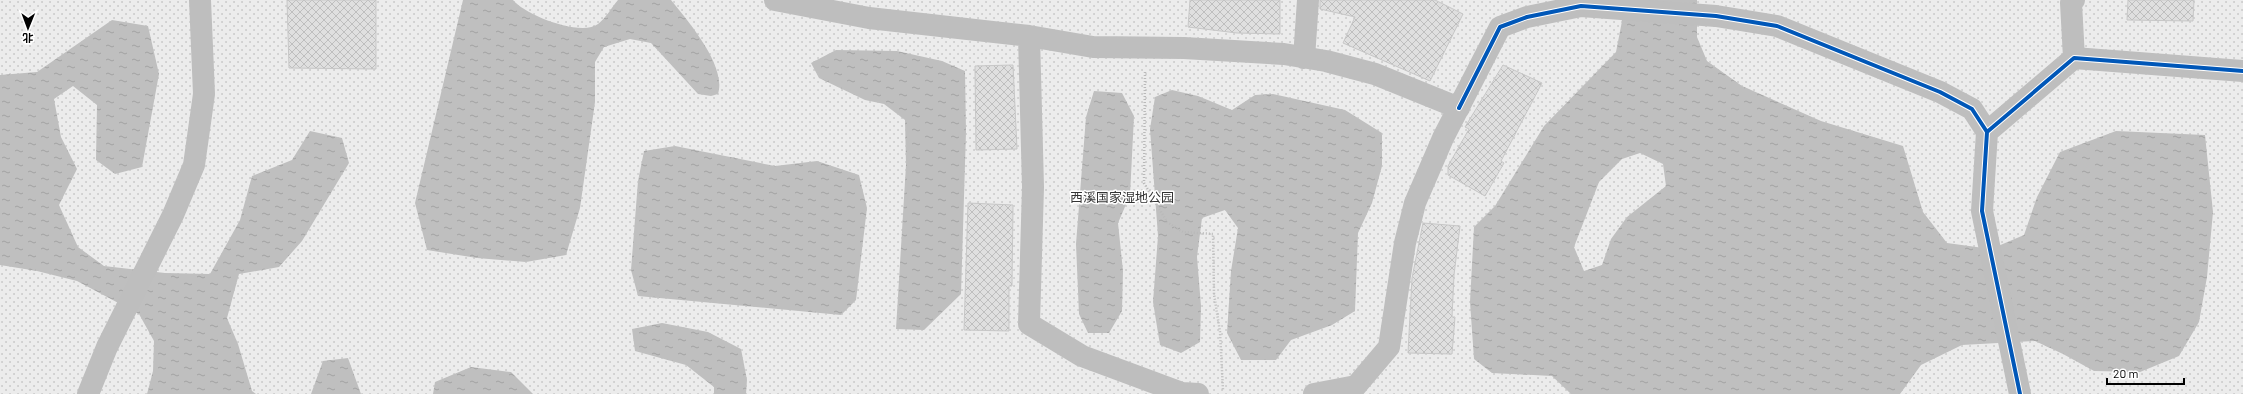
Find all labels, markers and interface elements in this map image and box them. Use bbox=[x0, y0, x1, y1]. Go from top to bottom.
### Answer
north arrow bbox=[8, 8, 48, 48]
text: 北 bbox=[22, 32, 33, 45]
park label: 西溪国家湿地公园 bbox=[1070, 189, 1174, 205]
scale bar bbox=[2107, 360, 2184, 386]
text: 20 m bbox=[2113, 366, 2139, 380]

